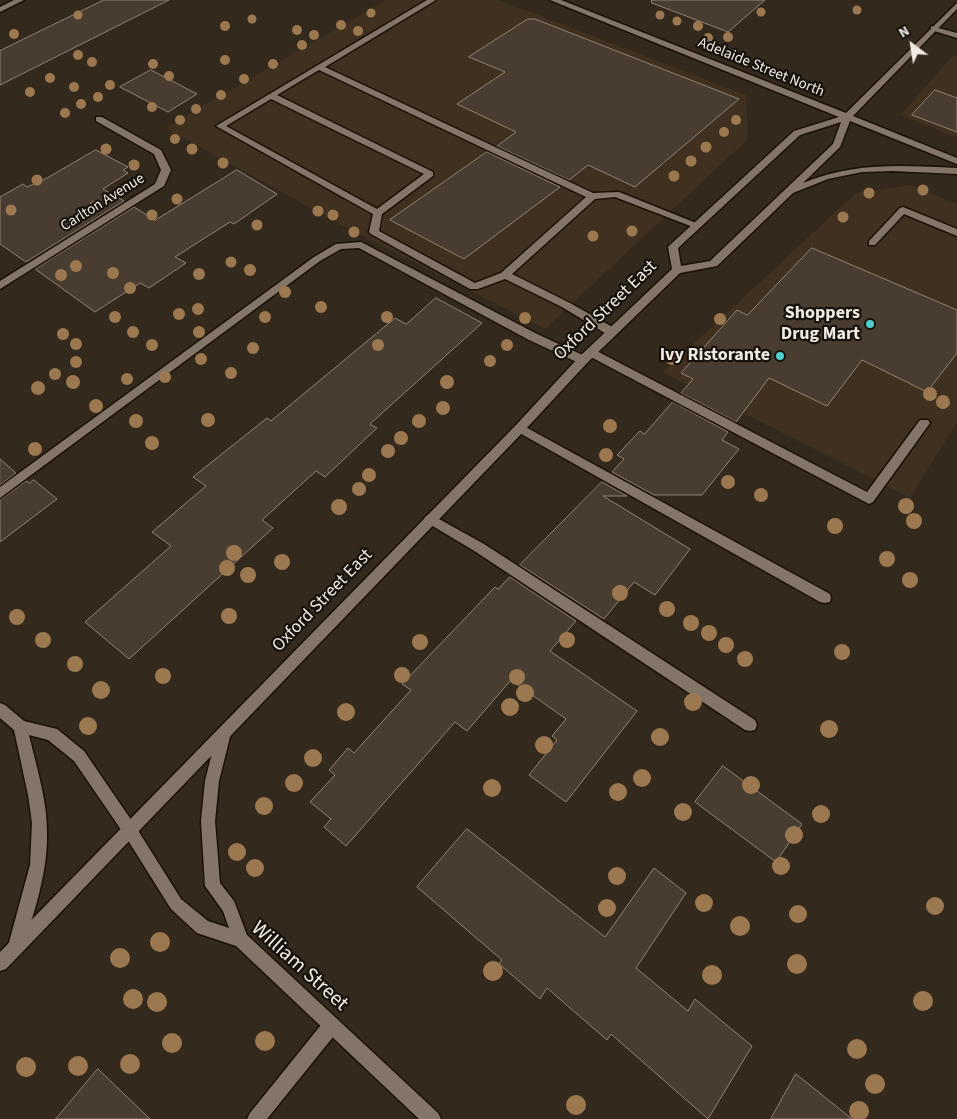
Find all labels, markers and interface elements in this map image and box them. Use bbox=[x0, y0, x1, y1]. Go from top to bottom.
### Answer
north arrow bbox=[887, 20, 937, 70]
text: N bbox=[895, 21, 913, 43]
street label: Adelaide Street North bbox=[695, 34, 827, 102]
street label: Carlton Avenue bbox=[58, 170, 148, 236]
street label: Oxford Street East bbox=[550, 256, 662, 366]
place label: Shoppers Drug Mart bbox=[781, 303, 860, 346]
marker: Shoppers Drug Mart bbox=[864, 318, 876, 330]
place label: Ivy Ristorante bbox=[660, 345, 770, 367]
marker: Ivy Ristorante bbox=[774, 350, 786, 362]
street label: Oxford Street East bbox=[268, 545, 378, 657]
street label: William Street bbox=[245, 917, 353, 1017]

